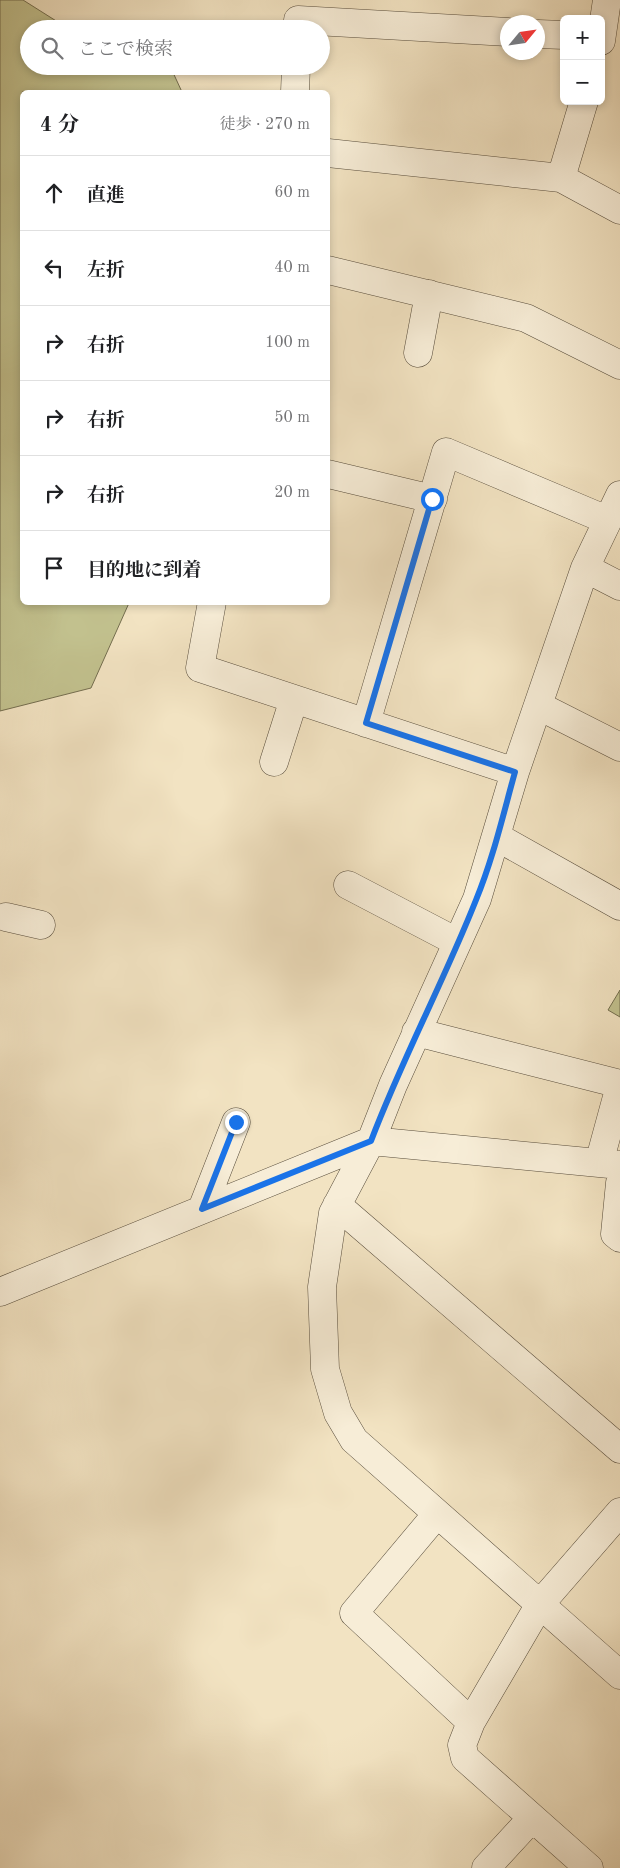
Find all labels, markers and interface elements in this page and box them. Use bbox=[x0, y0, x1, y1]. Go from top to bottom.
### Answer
north arrow bbox=[500, 15, 545, 60]
map controls bbox=[560, 15, 605, 105]
button: + bbox=[560, 15, 605, 60]
search box bbox=[20, 20, 330, 75]
icon: search bbox=[38, 34, 66, 62]
text: ここで検索 bbox=[78, 41, 173, 60]
button: − bbox=[560, 60, 605, 105]
text: 4 分 bbox=[40, 115, 79, 136]
text: 徒歩 · 270 m bbox=[220, 117, 310, 133]
icon: ahead bbox=[40, 179, 68, 207]
text: 60 m bbox=[274, 185, 310, 201]
text: 直進 bbox=[87, 187, 125, 206]
icon: left bbox=[40, 254, 68, 282]
text: 40 m bbox=[274, 260, 310, 276]
text: 左折 bbox=[87, 262, 125, 281]
icon: right bbox=[40, 329, 68, 357]
text: 100 m bbox=[265, 335, 310, 351]
text: 右折 bbox=[87, 337, 125, 356]
icon: right bbox=[40, 404, 68, 432]
text: 50 m bbox=[274, 410, 310, 426]
text: 右折 bbox=[87, 412, 125, 431]
icon: right bbox=[40, 479, 68, 507]
text: 20 m bbox=[274, 485, 310, 501]
text: 右折 bbox=[87, 487, 125, 506]
route start bbox=[421, 488, 444, 511]
icon: arrive bbox=[40, 554, 68, 582]
text: 目的地に到着 bbox=[87, 562, 201, 581]
route end bbox=[225, 1111, 248, 1134]

